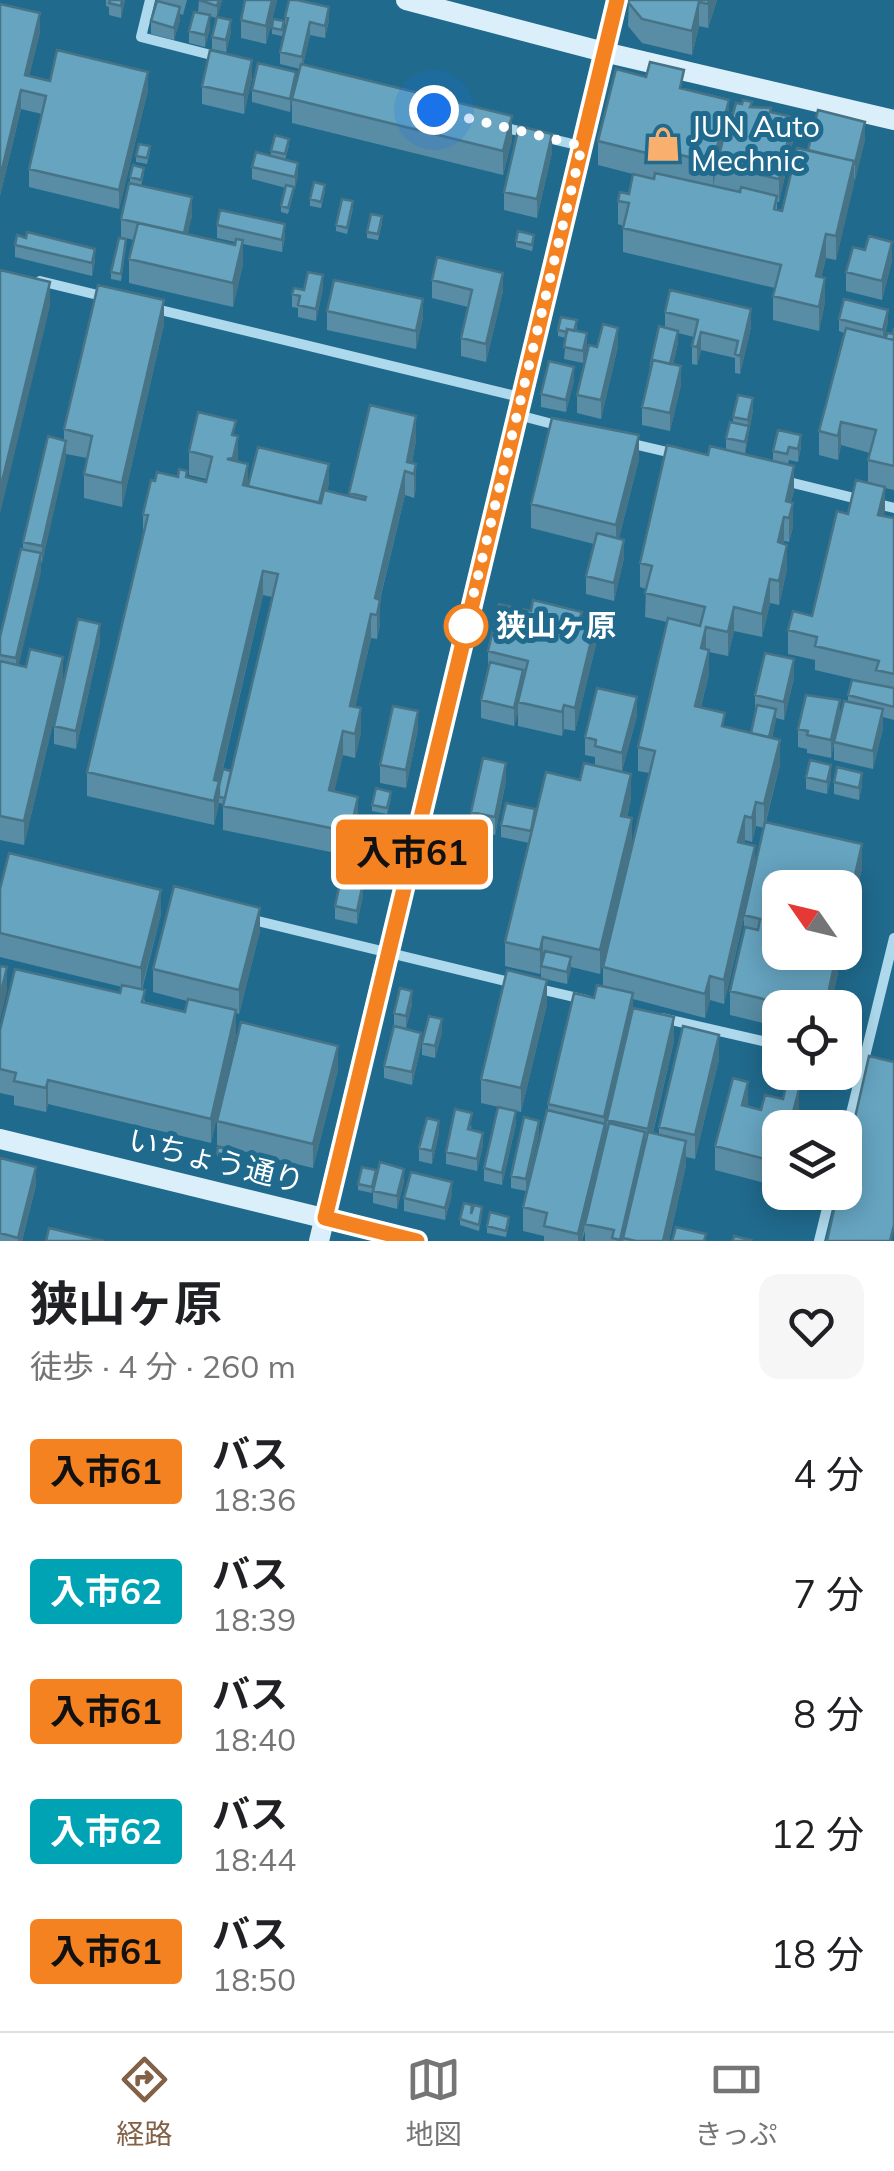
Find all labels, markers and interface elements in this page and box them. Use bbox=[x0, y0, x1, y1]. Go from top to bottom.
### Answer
your location bbox=[409, 85, 459, 135]
place label: JUN Auto Mechnic bbox=[691, 107, 820, 179]
shop icon: JUN Auto Mechnic bbox=[644, 125, 682, 163]
marker: 狭山ヶ原 bbox=[445, 605, 487, 647]
place label: 狭山ヶ原 bbox=[496, 606, 616, 644]
line badge: 入市61 bbox=[342, 820, 482, 884]
text: 入市61 bbox=[356, 830, 468, 874]
north arrow bbox=[762, 870, 862, 970]
map controls bbox=[762, 870, 862, 1210]
button: locate bbox=[762, 990, 862, 1090]
button: layers bbox=[762, 1110, 862, 1210]
street label: いちょう通り bbox=[124, 1120, 308, 1200]
text: 狭山ヶ原 bbox=[30, 1273, 222, 1333]
button: heart bbox=[759, 1274, 864, 1379]
text: 徒歩 · 4 分 · 260 m bbox=[30, 1346, 296, 1386]
text: バス bbox=[212, 1430, 288, 1478]
text: 入市61 bbox=[50, 1449, 162, 1493]
text: 4 分 bbox=[793, 1450, 864, 1498]
text: 18:36 bbox=[212, 1479, 296, 1519]
text: バス bbox=[212, 1550, 288, 1598]
text: 入市62 bbox=[50, 1569, 162, 1613]
text: 7 分 bbox=[793, 1570, 864, 1618]
text: 18:39 bbox=[212, 1599, 296, 1639]
text: バス bbox=[212, 1670, 288, 1718]
text: 入市61 bbox=[50, 1689, 162, 1733]
text: 8 分 bbox=[793, 1690, 864, 1738]
text: 18:40 bbox=[212, 1719, 296, 1759]
text: バス bbox=[212, 1790, 288, 1838]
text: 入市62 bbox=[50, 1809, 162, 1853]
text: 12 分 bbox=[770, 1810, 864, 1858]
text: 18:44 bbox=[212, 1839, 296, 1879]
text: バス bbox=[212, 1910, 288, 1958]
text: 入市61 bbox=[50, 1929, 162, 1973]
text: 18 分 bbox=[770, 1930, 864, 1978]
text: 18:50 bbox=[212, 1959, 296, 1999]
tab: 経路 bbox=[117, 2052, 173, 2152]
tab: 地図 bbox=[406, 2052, 462, 2152]
tab: きっぷ bbox=[695, 2052, 777, 2152]

